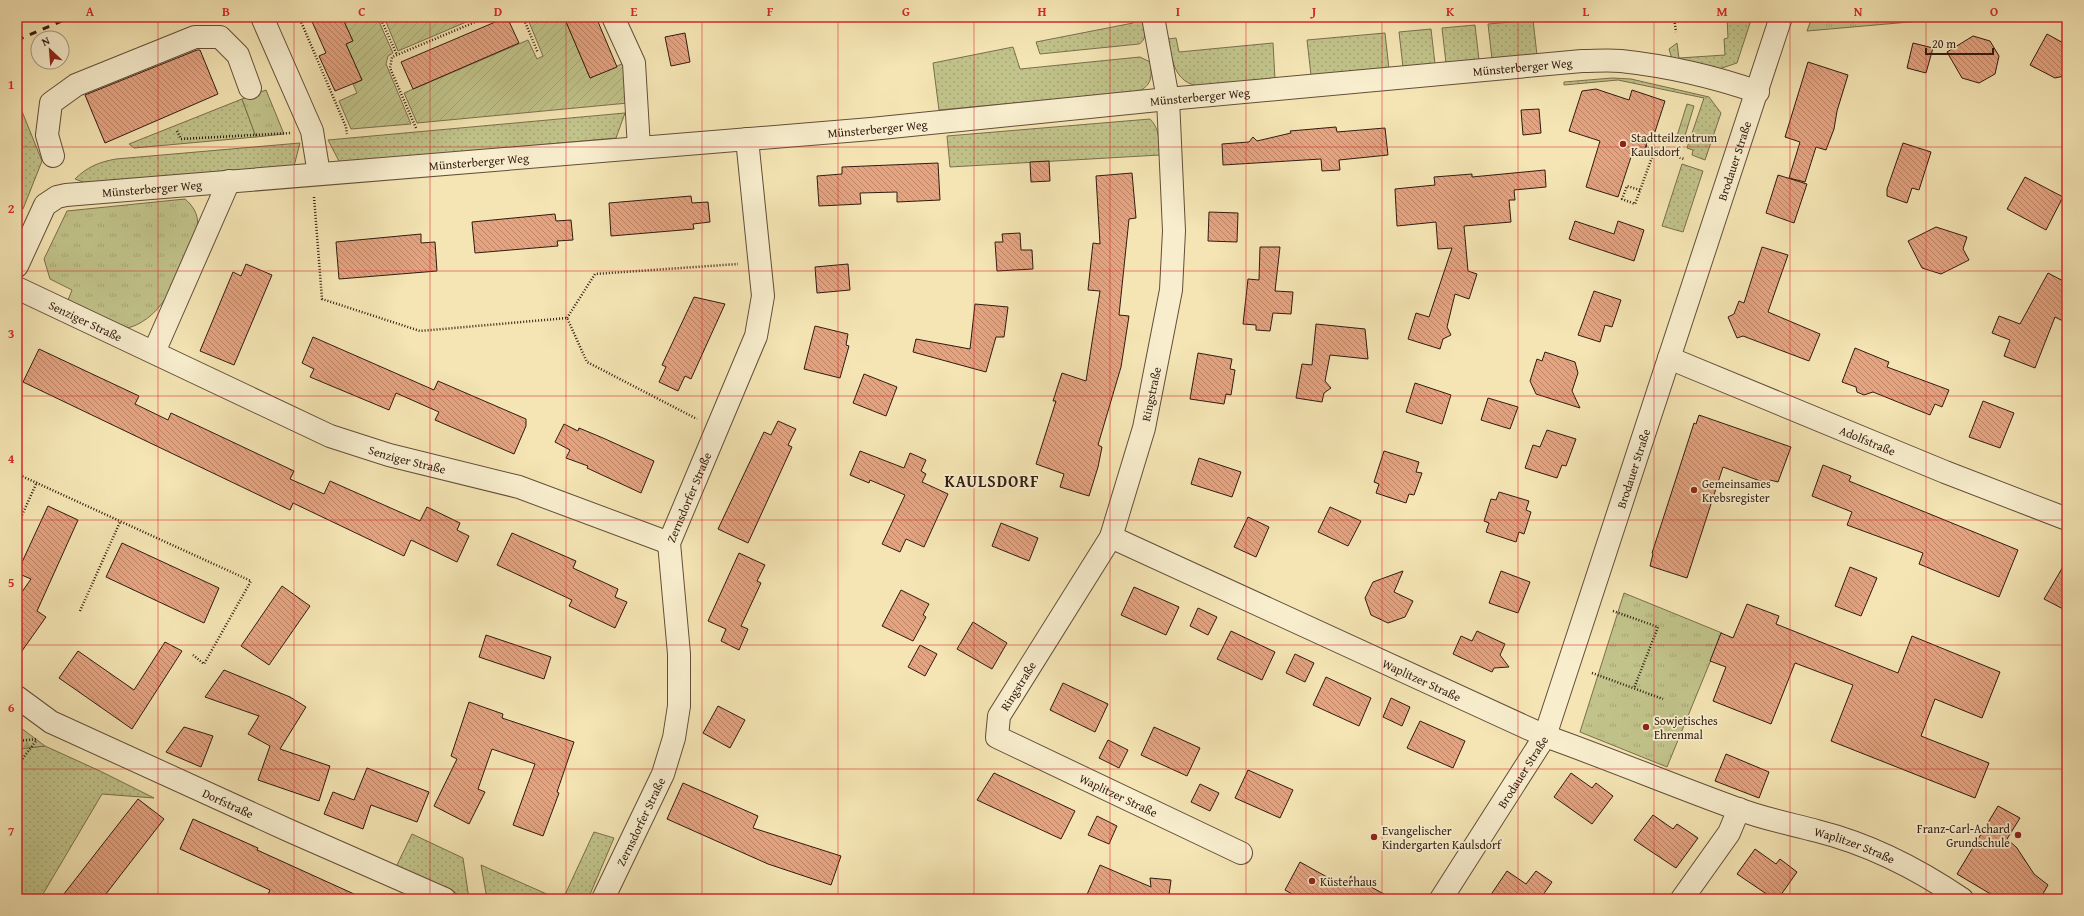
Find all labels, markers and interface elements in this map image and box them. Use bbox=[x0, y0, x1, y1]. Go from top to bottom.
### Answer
text: A bbox=[86, 2, 95, 21]
text: B bbox=[222, 2, 230, 21]
text: C bbox=[358, 2, 366, 21]
text: D bbox=[494, 2, 502, 21]
text: E bbox=[631, 2, 638, 21]
text: F bbox=[767, 2, 774, 21]
text: G bbox=[902, 2, 910, 21]
text: H bbox=[1037, 2, 1047, 21]
text: I bbox=[1176, 2, 1180, 21]
text: J bbox=[1310, 2, 1317, 21]
text: K bbox=[1446, 2, 1455, 21]
text: L bbox=[1583, 2, 1590, 21]
text: M bbox=[1716, 2, 1728, 21]
text: N bbox=[1854, 2, 1863, 21]
text: O bbox=[1990, 2, 1998, 21]
north arrow bbox=[30, 30, 70, 70]
scale bar bbox=[1926, 30, 1993, 56]
text: N bbox=[39, 32, 53, 50]
text: 20 m bbox=[1932, 35, 1956, 52]
street label: Münsterberger Weg bbox=[1472, 53, 1573, 79]
text: 1 bbox=[8, 75, 14, 94]
street label: Münsterberger Weg bbox=[1149, 83, 1251, 109]
street label: Münsterberger Weg bbox=[827, 115, 928, 141]
street label: Brodauer Straße bbox=[1713, 118, 1755, 203]
place label: Stadtteilzentrum Kaulsdorf bbox=[1631, 129, 1717, 160]
marker: Stadtteilzentrum Kaulsdorf bbox=[1618, 139, 1628, 149]
street label: Münsterberger Weg bbox=[428, 149, 529, 174]
street label: Münsterberger Weg bbox=[101, 175, 203, 201]
text: 2 bbox=[8, 199, 15, 218]
street label: Senziger Straße bbox=[46, 296, 126, 345]
text: 3 bbox=[8, 324, 14, 343]
street label: Ringstraße bbox=[1137, 365, 1165, 423]
street label: Adolfstraße bbox=[1837, 421, 1899, 459]
street label: Brodauer Straße bbox=[1612, 426, 1654, 510]
street label: Senziger Straße bbox=[366, 440, 448, 477]
text: 4 bbox=[8, 449, 15, 468]
street label: Zernsdorfer Straße bbox=[662, 449, 715, 545]
district label: KAULSDORF bbox=[945, 469, 1039, 493]
place label: Gemeinsames Krebsregister bbox=[1702, 475, 1771, 506]
marker: Gemeinsames Krebsregister bbox=[1689, 485, 1699, 495]
text: 5 bbox=[8, 573, 15, 592]
street label: Waplitzer Straße bbox=[1380, 654, 1464, 705]
street label: Ringstraße bbox=[996, 658, 1040, 714]
text: 6 bbox=[8, 698, 15, 717]
place label: Sowjetisches Ehrenmal bbox=[1654, 712, 1718, 743]
marker: Sowjetisches Ehrenmal bbox=[1641, 722, 1651, 732]
street label: Brodauer Straße bbox=[1493, 732, 1552, 811]
street label: Waplitzer Straße bbox=[1077, 769, 1161, 821]
street label: Zernsdorfer Straße bbox=[612, 774, 669, 869]
street label: Dorfstraße bbox=[200, 784, 257, 822]
place label: Franz-Carl-Achard Grundschule bbox=[1917, 820, 2011, 851]
text: 7 bbox=[8, 822, 15, 841]
place label: Evangelischer Kindergarten Kaulsdorf bbox=[1382, 822, 1502, 853]
street label: Waplitzer Straße bbox=[1813, 822, 1898, 867]
marker: Franz-Carl-Achard Grundschule bbox=[2013, 830, 2023, 840]
marker: Evangelischer Kindergarten Kaulsdorf bbox=[1369, 832, 1379, 842]
place label: Küsterhaus bbox=[1320, 873, 1377, 890]
marker: Küsterhaus bbox=[1307, 876, 1317, 886]

